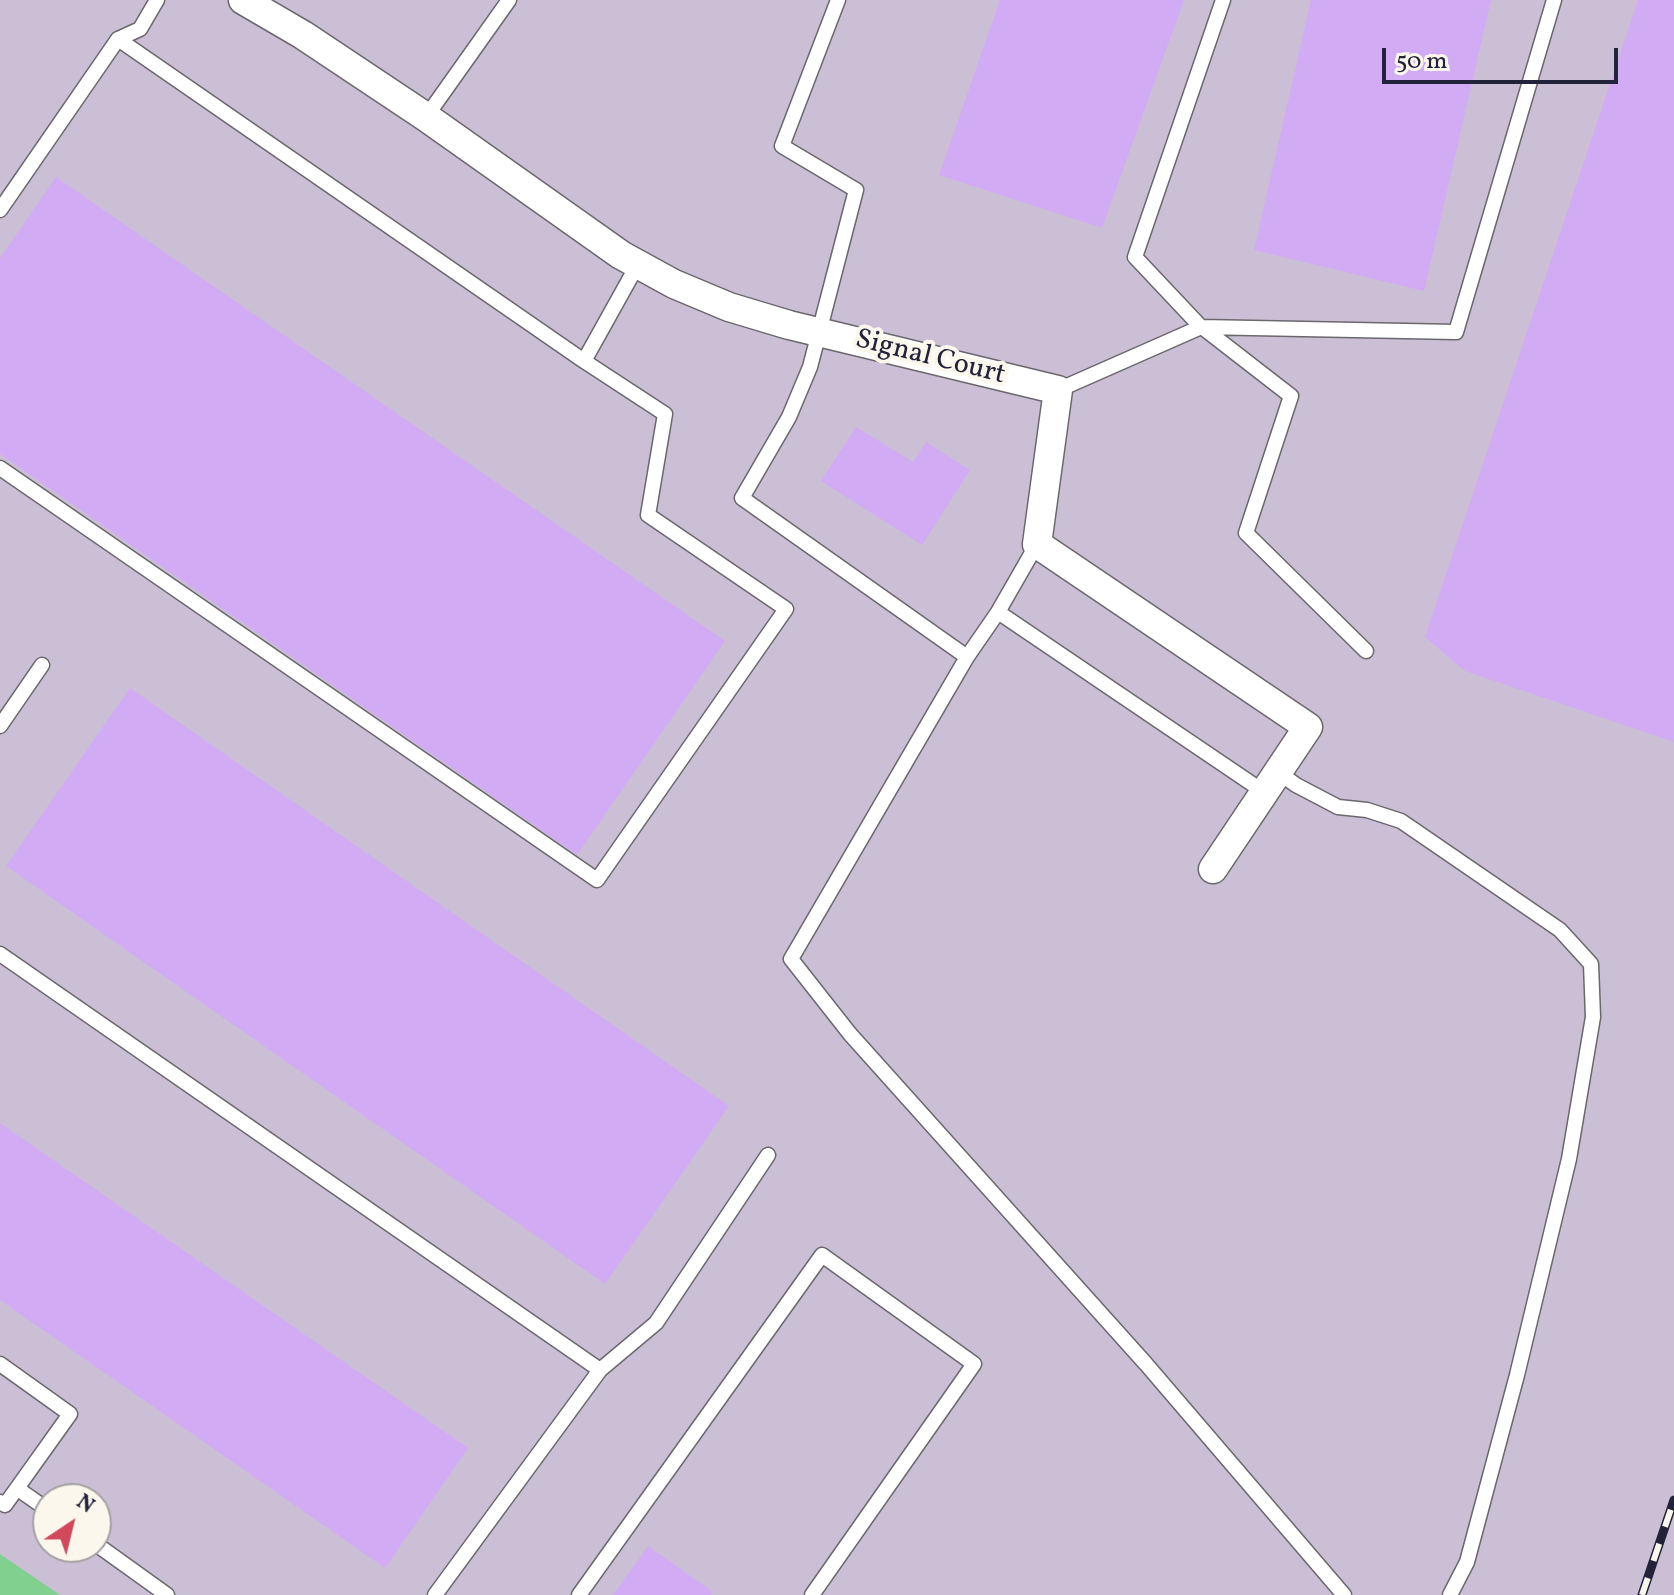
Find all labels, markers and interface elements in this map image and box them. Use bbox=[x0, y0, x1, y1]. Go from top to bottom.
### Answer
scale bar bbox=[1386, 32, 1622, 82]
text: 50 m bbox=[1396, 45, 1448, 79]
street label: Signal Court bbox=[852, 324, 1008, 394]
north arrow bbox=[32, 1483, 112, 1563]
text: N bbox=[69, 1487, 100, 1522]

